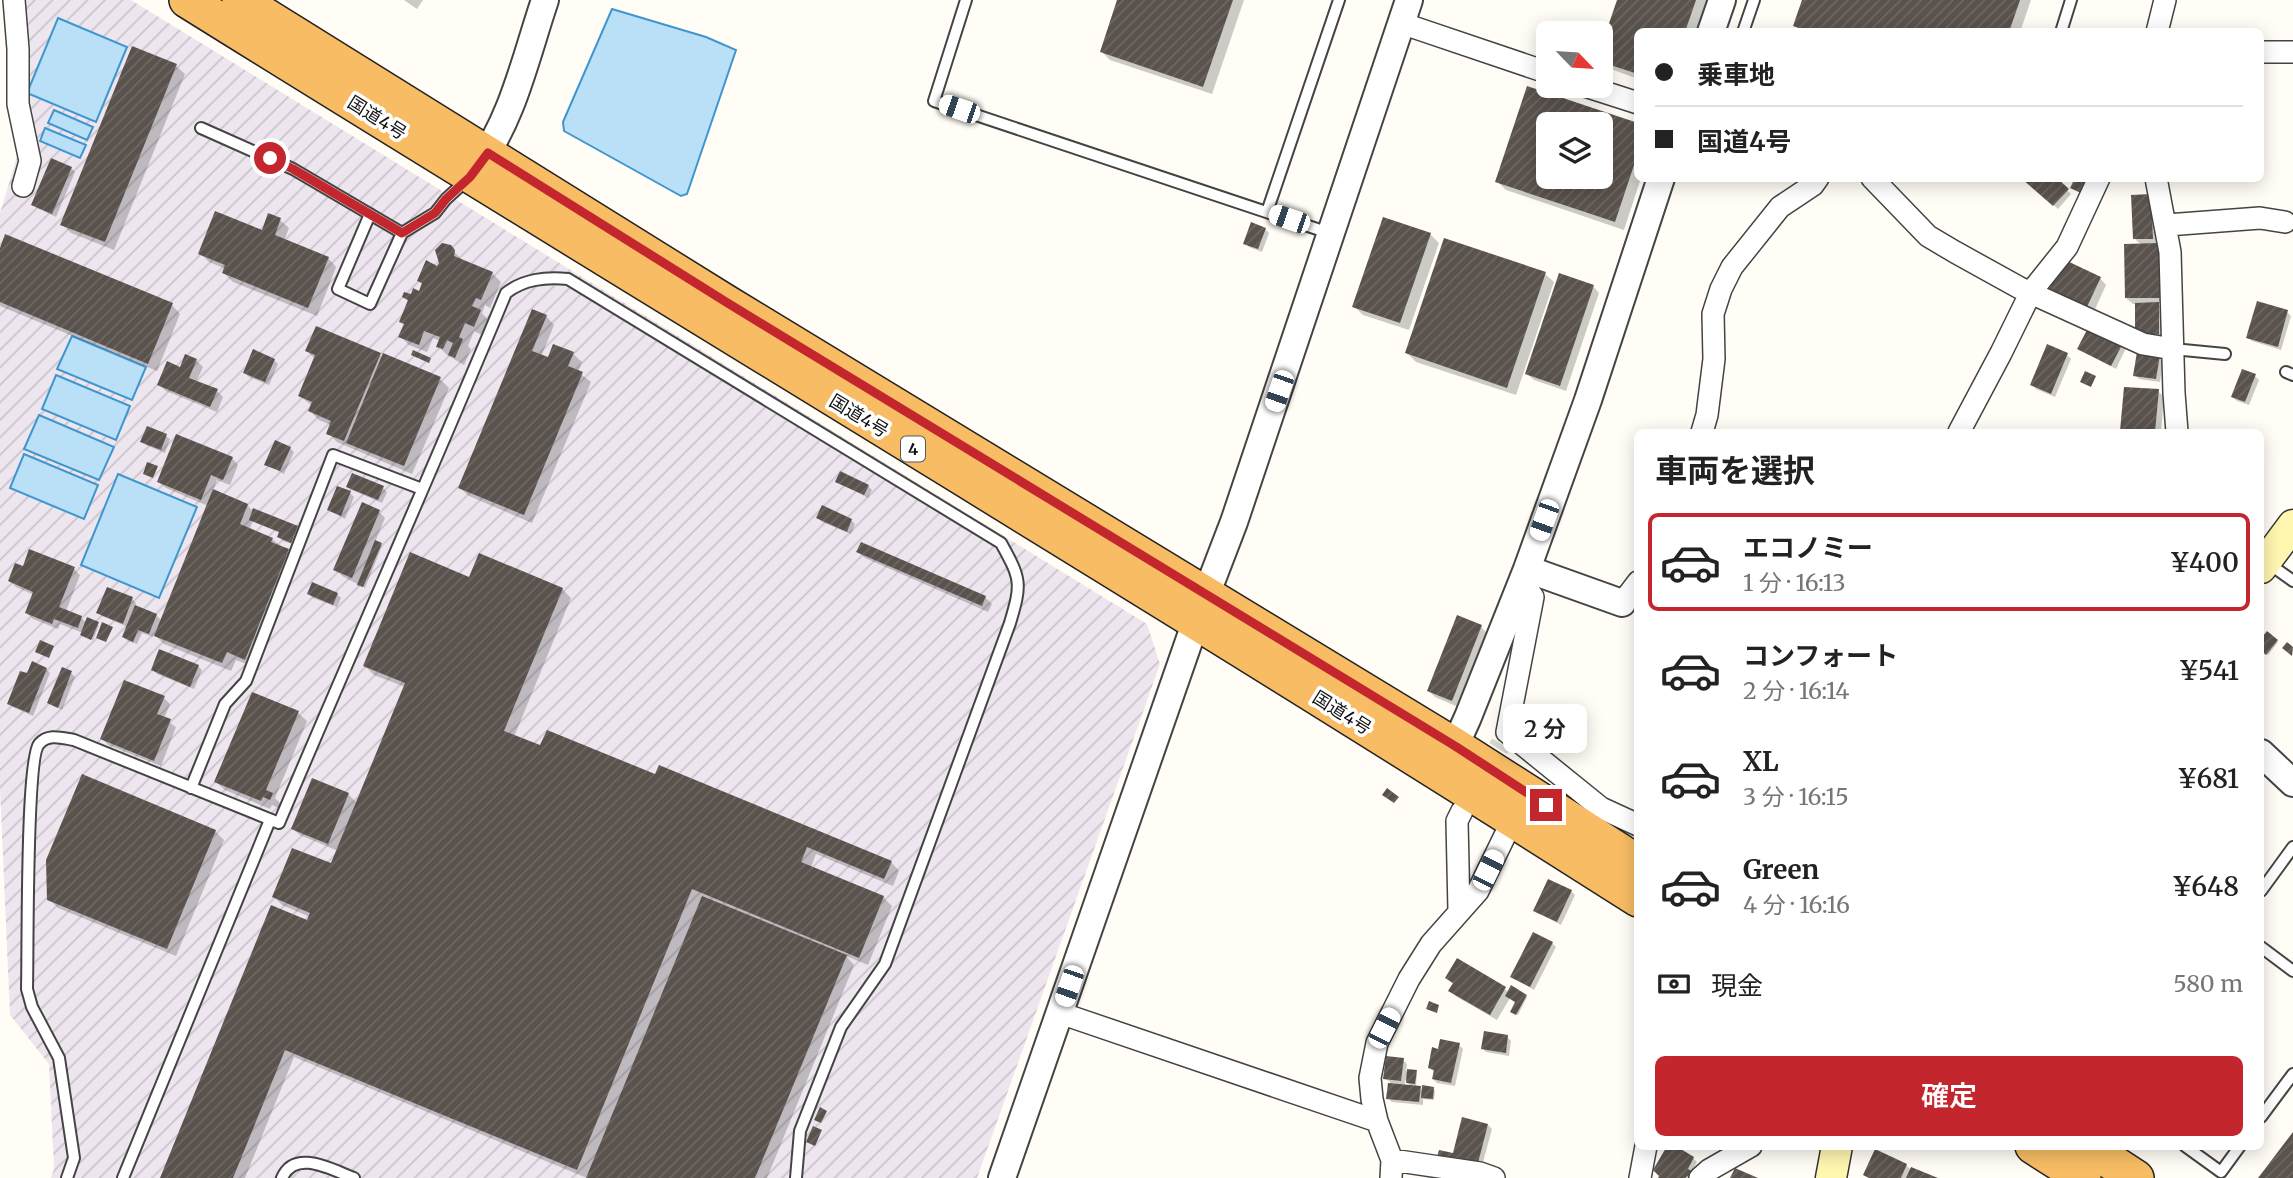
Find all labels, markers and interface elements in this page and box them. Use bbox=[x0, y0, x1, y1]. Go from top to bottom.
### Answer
north arrow bbox=[1536, 21, 1614, 98]
map controls bbox=[1536, 21, 1613, 189]
text: 乗車地 bbox=[1697, 58, 1775, 91]
street label: 国道4号 bbox=[344, 91, 411, 145]
car bbox=[936, 92, 983, 126]
button: layers bbox=[1536, 112, 1613, 189]
text: 国道4号 bbox=[1697, 125, 1792, 158]
route start bbox=[254, 142, 286, 174]
car bbox=[1266, 202, 1313, 236]
car bbox=[1263, 368, 1296, 414]
street label: 国道4号 bbox=[825, 389, 893, 442]
road number: 4 bbox=[901, 436, 925, 462]
text: 車両を選択 bbox=[1655, 451, 1815, 491]
car bbox=[1527, 497, 1562, 543]
icon: car bbox=[1659, 531, 1722, 594]
text: エコノミー bbox=[1743, 531, 1873, 564]
text: ¥400 bbox=[2170, 546, 2239, 579]
text: 1 分 · 16:13 bbox=[1743, 568, 1846, 597]
icon: car bbox=[1659, 639, 1722, 702]
text: コンフォート bbox=[1743, 639, 1898, 672]
text: ¥541 bbox=[2179, 654, 2239, 687]
text: 2 分 · 16:14 bbox=[1743, 676, 1849, 705]
street label: 国道4号 bbox=[1309, 686, 1376, 740]
callout: 2 分 bbox=[1504, 704, 1588, 752]
text: 2 分 bbox=[1524, 714, 1566, 743]
text: XL bbox=[1743, 745, 1779, 778]
icon: car bbox=[1659, 747, 1722, 810]
text: ¥681 bbox=[2177, 762, 2239, 795]
text: 3 分 · 16:15 bbox=[1743, 782, 1849, 811]
route end bbox=[1530, 789, 1562, 821]
car bbox=[1470, 847, 1507, 893]
text: Green bbox=[1743, 853, 1819, 886]
icon: car bbox=[1659, 855, 1722, 918]
text: ¥648 bbox=[2172, 870, 2239, 903]
text: 4 分 · 16:16 bbox=[1743, 890, 1850, 919]
car bbox=[1053, 963, 1086, 1009]
icon: cash bbox=[1655, 965, 1693, 1003]
text: 現金 bbox=[1711, 969, 1763, 1002]
text: 580 m bbox=[2173, 969, 2243, 998]
car bbox=[1366, 1005, 1403, 1051]
button: 確定 bbox=[1655, 1056, 2243, 1136]

